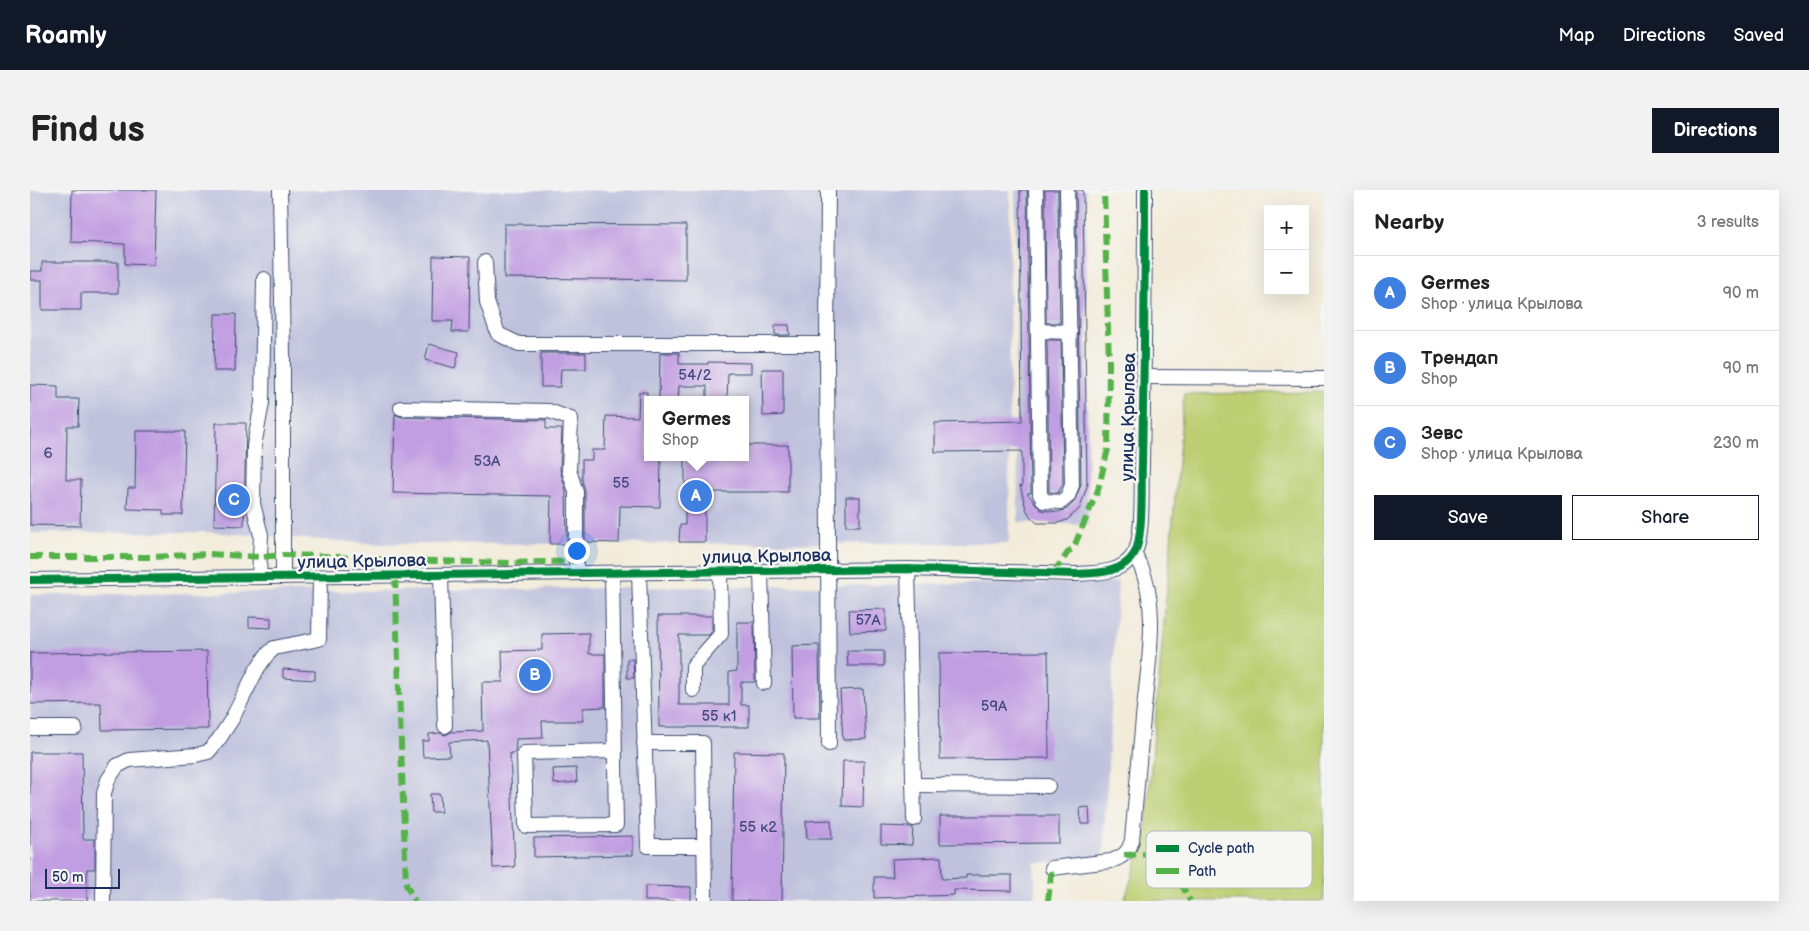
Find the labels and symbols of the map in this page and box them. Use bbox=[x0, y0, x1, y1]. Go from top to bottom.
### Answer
street label: улица Крылова bbox=[1117, 352, 1140, 482]
house number: 54/2 bbox=[678, 366, 712, 385]
house number: 6 bbox=[43, 444, 53, 463]
house number: 53А bbox=[474, 452, 501, 471]
house number: 55 bbox=[612, 474, 630, 493]
pin: A bbox=[680, 477, 712, 515]
pin: C bbox=[218, 481, 250, 519]
your location bbox=[564, 538, 590, 564]
street label: улица Крылова bbox=[702, 545, 832, 568]
street label: улица Крылова bbox=[297, 550, 427, 573]
house number: 57А bbox=[855, 611, 881, 630]
pin: B bbox=[519, 656, 551, 694]
house number: 59А bbox=[981, 697, 1008, 716]
house number: 55 к1 bbox=[701, 707, 737, 726]
house number: 55 к2 bbox=[739, 818, 777, 837]
legend bbox=[1146, 831, 1312, 888]
text: Cycle path bbox=[1188, 840, 1255, 857]
text: Path bbox=[1188, 863, 1216, 880]
scale bar bbox=[45, 866, 120, 889]

